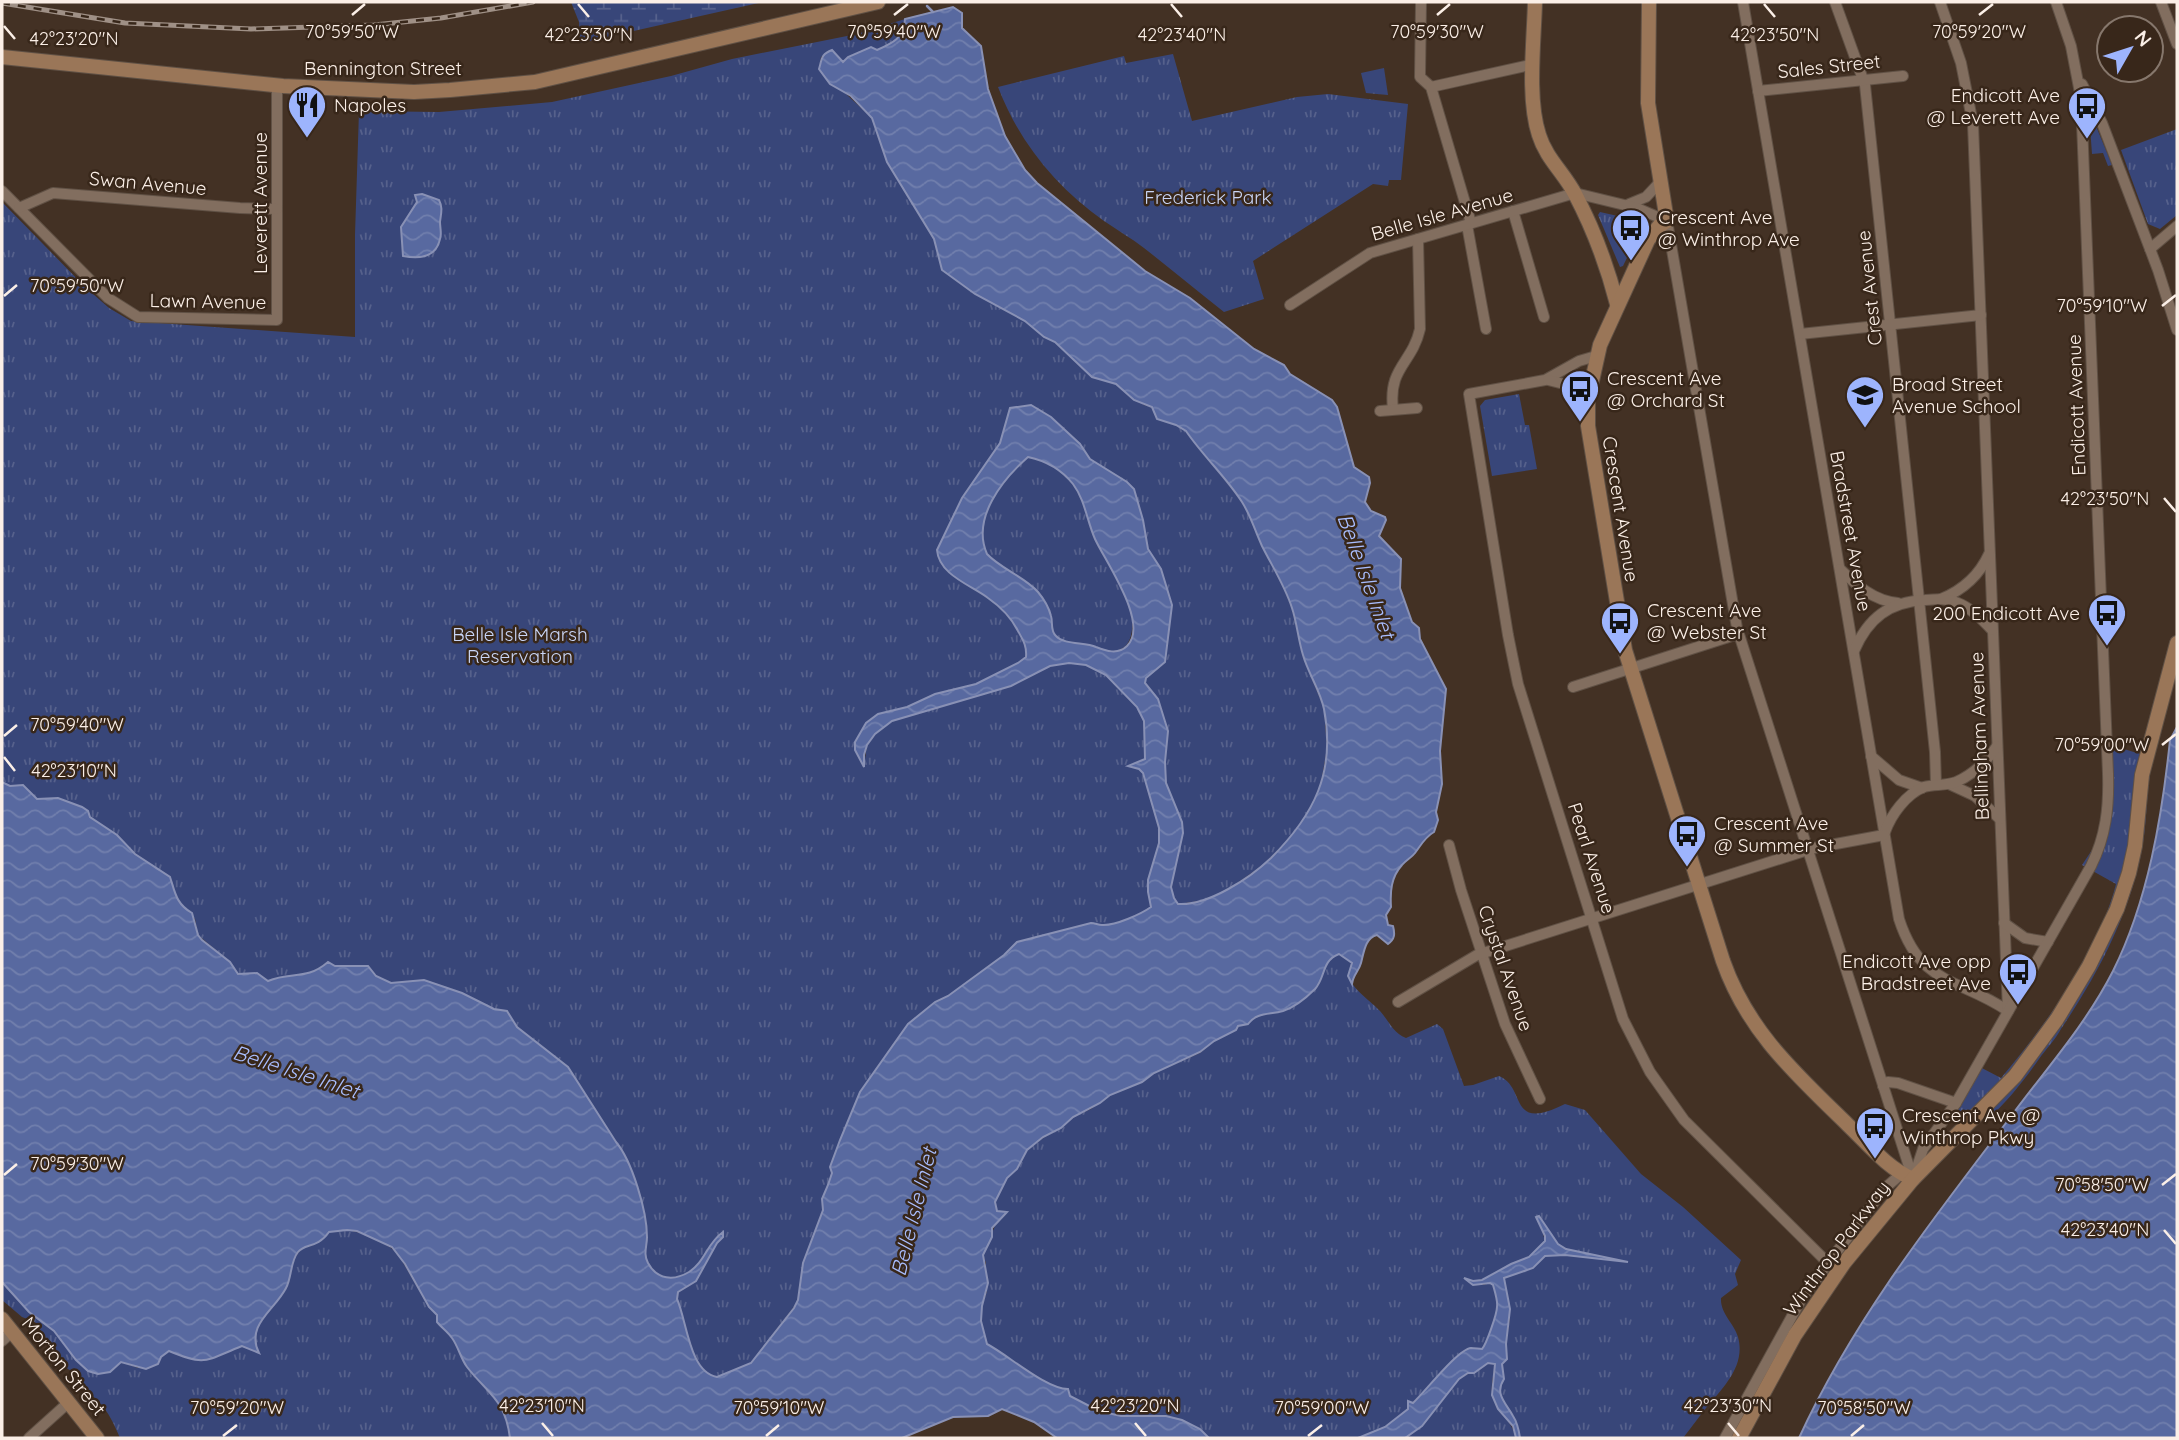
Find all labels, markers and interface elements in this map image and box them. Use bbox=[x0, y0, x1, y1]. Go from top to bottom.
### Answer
north arrow bbox=[2095, 14, 2165, 84]
text: 70°59'50"W bbox=[305, 20, 399, 43]
text: 70°59'40"W bbox=[847, 20, 941, 43]
text: 70°59'30"W bbox=[1390, 20, 1484, 43]
text: 70°59'20"W bbox=[1932, 20, 2026, 43]
text: 42°23'30"N bbox=[545, 23, 633, 46]
text: 42°23'40"N bbox=[1138, 23, 1226, 46]
text: 42°23'50"N bbox=[1731, 23, 1819, 46]
text: N bbox=[2129, 25, 2157, 51]
text: 42°23'20"N bbox=[30, 27, 119, 50]
street label: Sales Street bbox=[1776, 49, 1882, 83]
street label: Bennington Street bbox=[304, 56, 462, 80]
place label: Endicott Ave @ Leverett Ave bbox=[1927, 83, 2060, 129]
restaurant icon: Napoles bbox=[286, 84, 328, 139]
bus stop icon: Endicott Ave @ Leverett Ave bbox=[2066, 85, 2108, 140]
place label: Napoles bbox=[334, 93, 406, 117]
street label: Leverett Avenue bbox=[248, 132, 272, 274]
street label: Swan Avenue bbox=[88, 166, 208, 200]
street label: Belle Isle Avenue bbox=[1368, 182, 1516, 246]
park label: Frederick Park bbox=[1144, 185, 1272, 209]
place label: Crescent Ave @ Winthrop Ave bbox=[1658, 205, 1800, 251]
bus stop icon: Crescent Ave @ Winthrop Ave bbox=[1610, 207, 1652, 262]
street label: Crest Avenue bbox=[1851, 229, 1887, 347]
text: 70°59'50"W bbox=[30, 274, 124, 297]
street label: Lawn Avenue bbox=[149, 288, 267, 314]
text: 70°59'10"W bbox=[2057, 294, 2147, 317]
street label: Endicott Avenue bbox=[2062, 334, 2090, 476]
place label: Crescent Ave @ Orchard St bbox=[1607, 366, 1725, 412]
bus stop icon: Crescent Ave @ Orchard St bbox=[1559, 368, 1601, 423]
place label: Broad Street Avenue School bbox=[1892, 372, 2021, 418]
school or university icon: Broad Street Avenue School bbox=[1844, 374, 1886, 429]
street label: Crescent Avenue bbox=[1598, 434, 1644, 584]
street label: Bradstreet Avenue bbox=[1825, 449, 1877, 613]
text: 42°23'50"N bbox=[2061, 487, 2149, 510]
water label: Belle Isle Inlet bbox=[1332, 510, 1403, 644]
bus stop icon: 200 Endicott Ave bbox=[2086, 592, 2128, 647]
place label: Crescent Ave @ Webster St bbox=[1647, 598, 1767, 644]
bus stop icon: Crescent Ave @ Webster St bbox=[1599, 600, 1641, 655]
place label: 200 Endicott Ave bbox=[1932, 601, 2080, 625]
park label: Belle Isle Marsh Reservation bbox=[452, 622, 588, 668]
street label: Bellingham Avenue bbox=[1964, 651, 1994, 821]
text: 70°59'40"W bbox=[30, 713, 124, 736]
text: 70°59'00"W bbox=[2055, 733, 2149, 756]
text: 42°23'10"N bbox=[31, 759, 117, 782]
street label: Pearl Avenue bbox=[1563, 799, 1621, 917]
place label: Crescent Ave @ Summer St bbox=[1714, 811, 1834, 857]
bus stop icon: Crescent Ave @ Summer St bbox=[1666, 813, 1708, 868]
street label: Crystal Avenue bbox=[1473, 902, 1539, 1034]
place label: Endicott Ave opp Bradstreet Ave bbox=[1842, 949, 1991, 995]
bus stop icon: Endicott Ave opp Bradstreet Ave bbox=[1997, 951, 2039, 1006]
water label: Belle Isle Inlet bbox=[230, 1038, 365, 1105]
place label: Crescent Ave @ Winthrop Pkwy bbox=[1902, 1103, 2040, 1149]
bus stop icon: Crescent Ave @ Winthrop Pkwy bbox=[1854, 1105, 1896, 1160]
water label: Belle Isle Inlet bbox=[885, 1142, 942, 1278]
text: 70°59'30"W bbox=[30, 1152, 124, 1175]
text: 70°58'50"W bbox=[2055, 1173, 2149, 1196]
street label: Winthrop Parkway bbox=[1777, 1176, 1895, 1320]
text: 42°23'40"N bbox=[2061, 1218, 2149, 1241]
street label: Morton Street bbox=[17, 1312, 111, 1420]
text: 42°23'10"N bbox=[499, 1394, 585, 1417]
text: 42°23'20"N bbox=[1091, 1394, 1180, 1417]
text: 42°23'30"N bbox=[1684, 1394, 1772, 1417]
text: 70°59'20"W bbox=[190, 1396, 284, 1419]
text: 70°59'10"W bbox=[734, 1396, 824, 1419]
text: 70°59'00"W bbox=[1275, 1396, 1369, 1419]
text: 70°58'50"W bbox=[1817, 1396, 1911, 1419]

